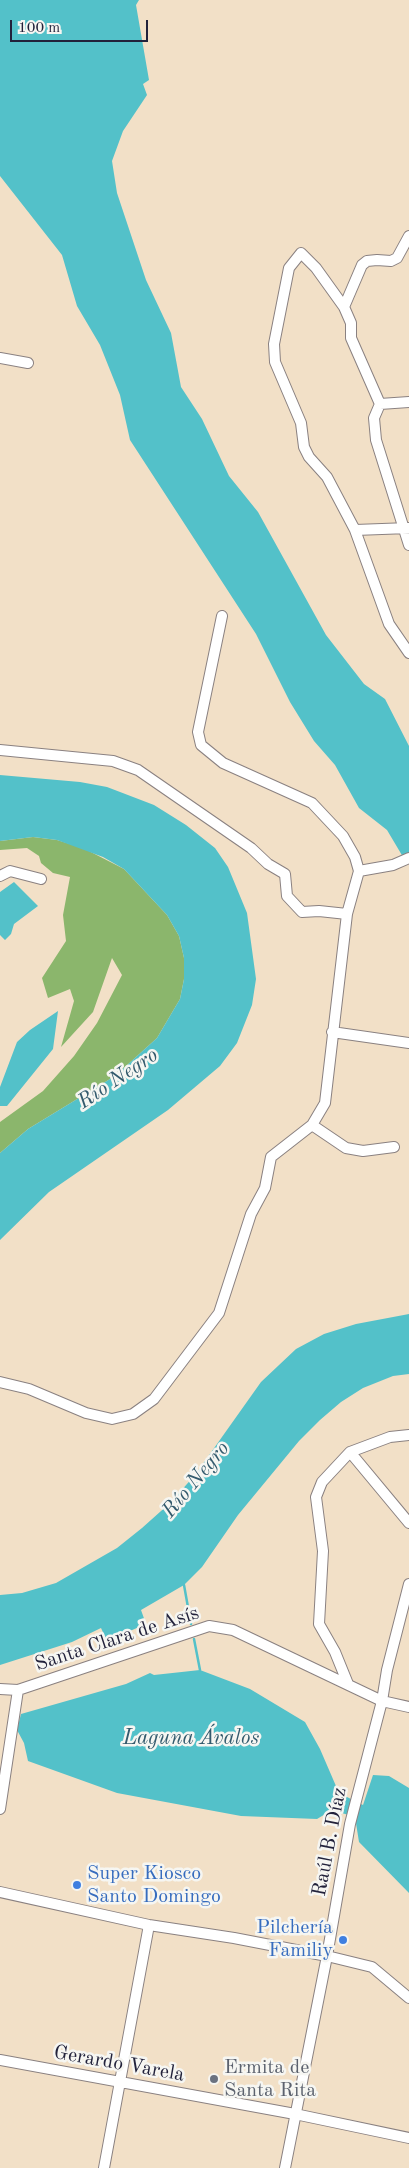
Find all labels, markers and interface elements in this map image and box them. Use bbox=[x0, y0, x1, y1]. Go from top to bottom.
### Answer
scale bar bbox=[12, 10, 150, 42]
text: 100 m bbox=[18, 21, 60, 36]
water label: Río Negro bbox=[73, 1043, 163, 1115]
water label: Río Negro bbox=[157, 1437, 235, 1523]
street label: Santa Clara de Asís bbox=[32, 1601, 202, 1677]
water label: Laguna Ávalos bbox=[123, 1725, 259, 1751]
street label: Raúl B. Díaz bbox=[308, 1785, 352, 1899]
place label: Super Kiosco Santo Domingo bbox=[87, 1862, 221, 1909]
marker: Super Kiosco Santo Domingo bbox=[71, 1879, 83, 1891]
place label: Pilchería Familiy bbox=[256, 1916, 333, 1963]
marker: Pilchería Familiy bbox=[337, 1934, 349, 1946]
street label: Gerardo Varela bbox=[52, 2041, 186, 2087]
place label: Ermita de Santa Rita bbox=[224, 2056, 316, 2103]
marker: Ermita de Santa Rita bbox=[208, 2073, 220, 2085]

